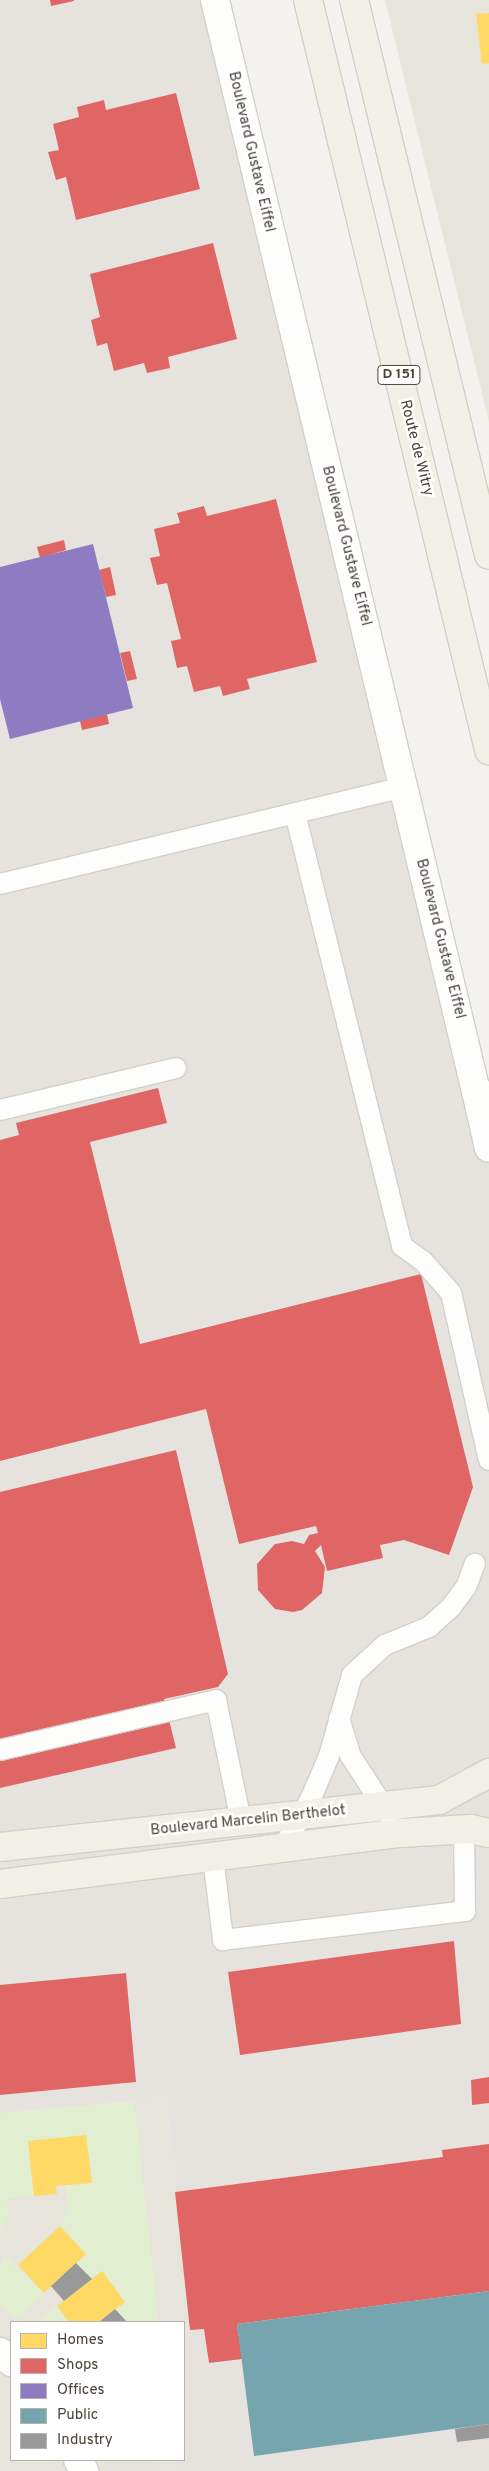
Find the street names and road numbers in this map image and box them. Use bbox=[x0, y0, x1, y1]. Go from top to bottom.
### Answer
street label: Boulevard Gustave Eiffel bbox=[224, 70, 278, 234]
road number: D 151 bbox=[376, 364, 422, 386]
street label: Route de Witry bbox=[395, 398, 437, 498]
street label: Boulevard Gustave Eiffel bbox=[317, 464, 375, 628]
street label: Boulevard Gustave Eiffel bbox=[411, 857, 469, 1021]
street label: Boulevard Marcelin Berthelot bbox=[150, 1802, 346, 1840]

